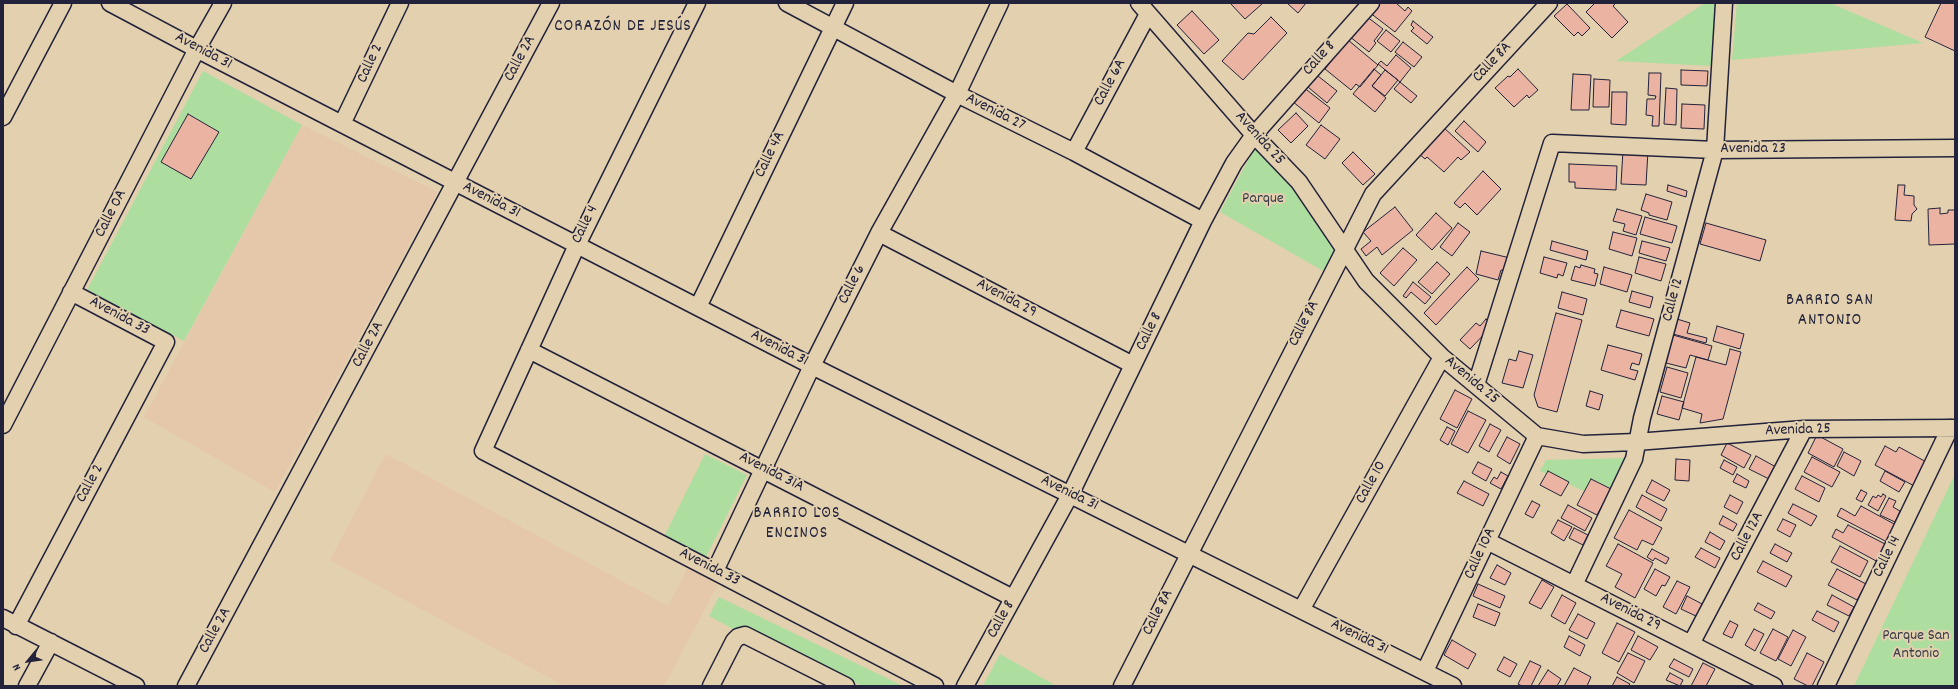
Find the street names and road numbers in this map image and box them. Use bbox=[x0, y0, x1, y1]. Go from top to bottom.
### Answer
street label: Avenida 31 bbox=[171, 29, 235, 75]
street label: Calle 2A bbox=[501, 33, 541, 85]
street label: Calle 8 bbox=[1299, 38, 1341, 80]
street label: Calle 8A bbox=[1469, 39, 1517, 87]
street label: Calle 2 bbox=[354, 41, 388, 87]
street label: Calle 6A bbox=[1091, 56, 1131, 110]
street label: Avenida 27 bbox=[962, 90, 1028, 136]
street label: Avenida 25 bbox=[1230, 108, 1288, 170]
street label: Calle 4A bbox=[752, 129, 790, 181]
street label: Avenida 23 bbox=[1720, 140, 1786, 160]
street label: Avenida 31 bbox=[459, 178, 523, 224]
street label: Calle 0A bbox=[92, 187, 132, 241]
street label: Calle 4 bbox=[569, 203, 603, 247]
street label: Calle 6 bbox=[835, 262, 871, 308]
street label: Avenida 29 bbox=[972, 275, 1040, 323]
street label: Calle 12 bbox=[1659, 276, 1689, 324]
street label: Avenida 33 bbox=[86, 293, 152, 341]
street label: Calle 8A bbox=[1285, 298, 1325, 350]
street label: Calle 8 bbox=[1133, 310, 1167, 354]
street label: Calle 2A bbox=[349, 319, 389, 371]
street label: Avenida 31 bbox=[747, 326, 811, 372]
street label: Avenida 25 bbox=[1440, 352, 1502, 410]
street label: Avenida 25 bbox=[1765, 420, 1831, 442]
street label: Avenida 31A bbox=[735, 448, 807, 498]
street label: Calle 10 bbox=[1352, 458, 1392, 508]
street label: Calle 2 bbox=[73, 462, 109, 506]
street label: Avenida 31 bbox=[1037, 472, 1101, 516]
street label: Calle 12A bbox=[1727, 509, 1769, 565]
street label: Calle 10A bbox=[1461, 525, 1501, 583]
street label: Calle 14 bbox=[1870, 533, 1906, 581]
street label: Avenida 33 bbox=[675, 545, 743, 591]
street label: Calle 8A bbox=[1139, 587, 1179, 639]
street label: Avenida 29 bbox=[1596, 590, 1664, 636]
street label: Calle 8 bbox=[984, 598, 1020, 642]
street label: Calle 2A bbox=[196, 605, 236, 657]
street label: Avenida 31 bbox=[1327, 616, 1391, 660]

